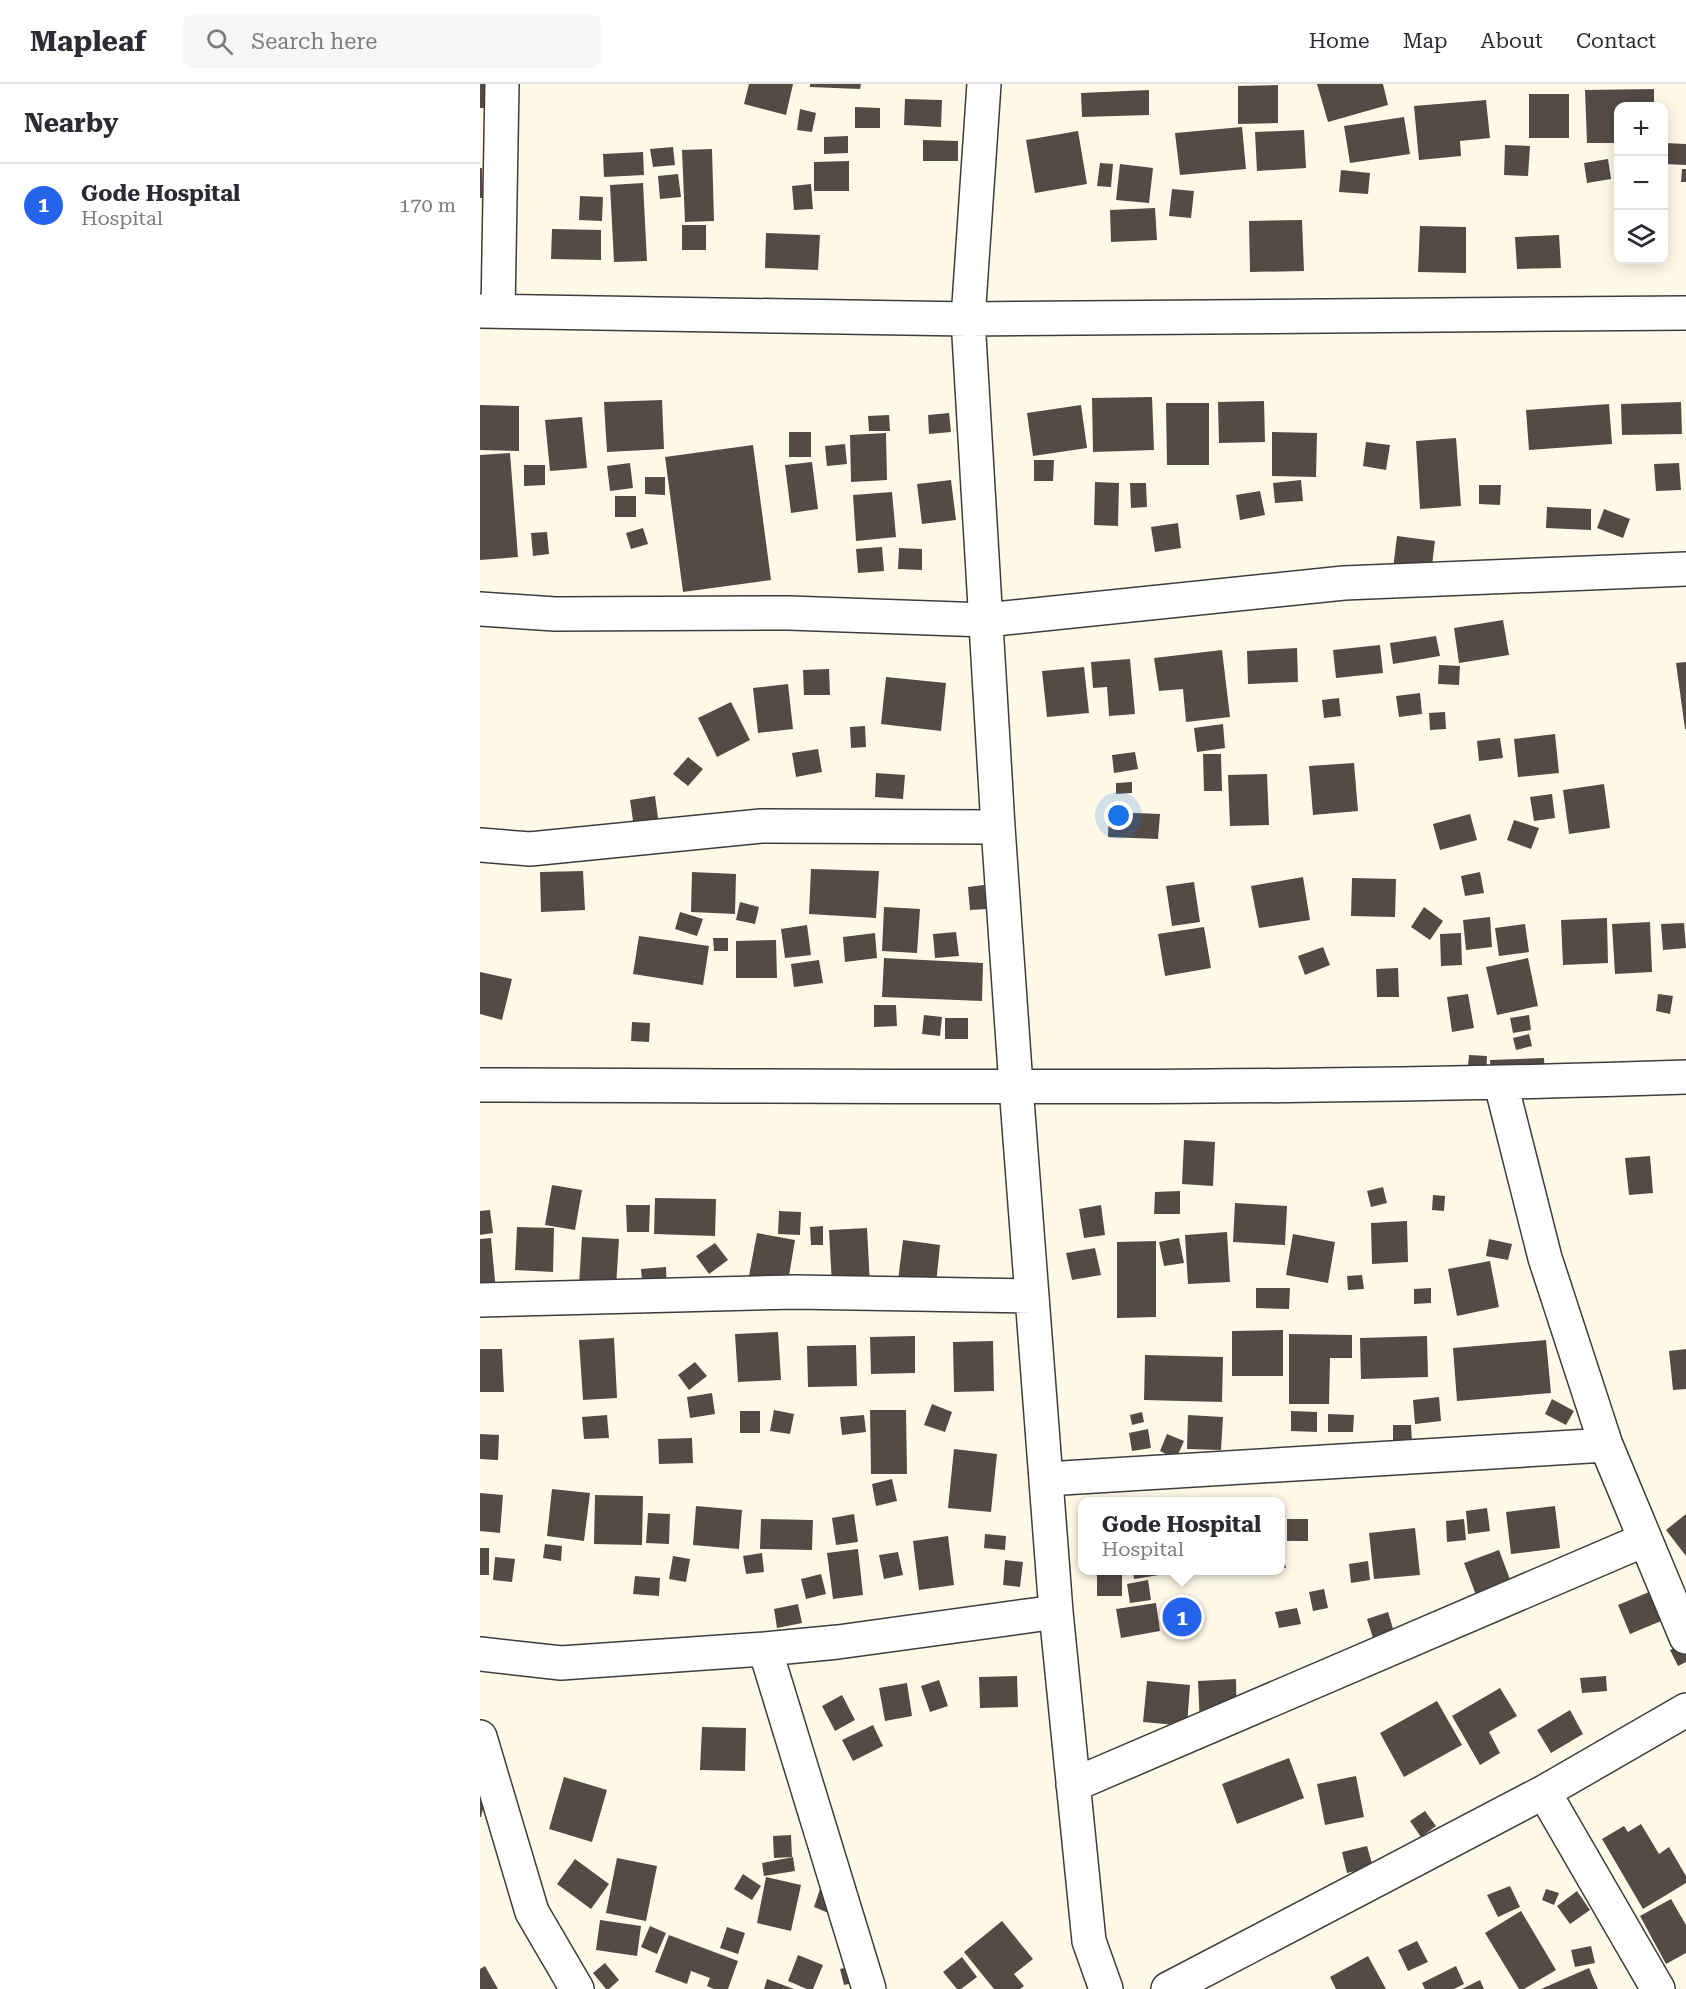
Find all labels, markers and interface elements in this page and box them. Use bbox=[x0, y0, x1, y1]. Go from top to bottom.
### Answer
search box bbox=[182, 14, 602, 68]
text: Mapleaf bbox=[30, 25, 146, 58]
icon: search bbox=[203, 25, 236, 58]
text: Search here bbox=[251, 29, 377, 54]
text: Home bbox=[1309, 29, 1370, 53]
text: Map bbox=[1403, 29, 1448, 53]
text: About bbox=[1481, 29, 1543, 53]
text: Contact bbox=[1576, 29, 1656, 53]
map controls bbox=[1614, 102, 1668, 264]
button: + bbox=[1614, 102, 1668, 156]
text: Nearby bbox=[24, 108, 118, 138]
button: − bbox=[1614, 156, 1668, 210]
text: Gode Hospital bbox=[81, 181, 240, 206]
text: 1 bbox=[38, 193, 49, 217]
text: 170 m bbox=[399, 193, 456, 217]
text: Hospital bbox=[81, 206, 163, 230]
button: layers bbox=[1614, 210, 1668, 264]
your location bbox=[1104, 801, 1133, 830]
popup bbox=[1078, 1497, 1285, 1575]
text: Gode Hospital bbox=[1102, 1512, 1261, 1537]
text: Hospital bbox=[1102, 1537, 1184, 1561]
pin: 1 bbox=[1162, 1594, 1202, 1640]

